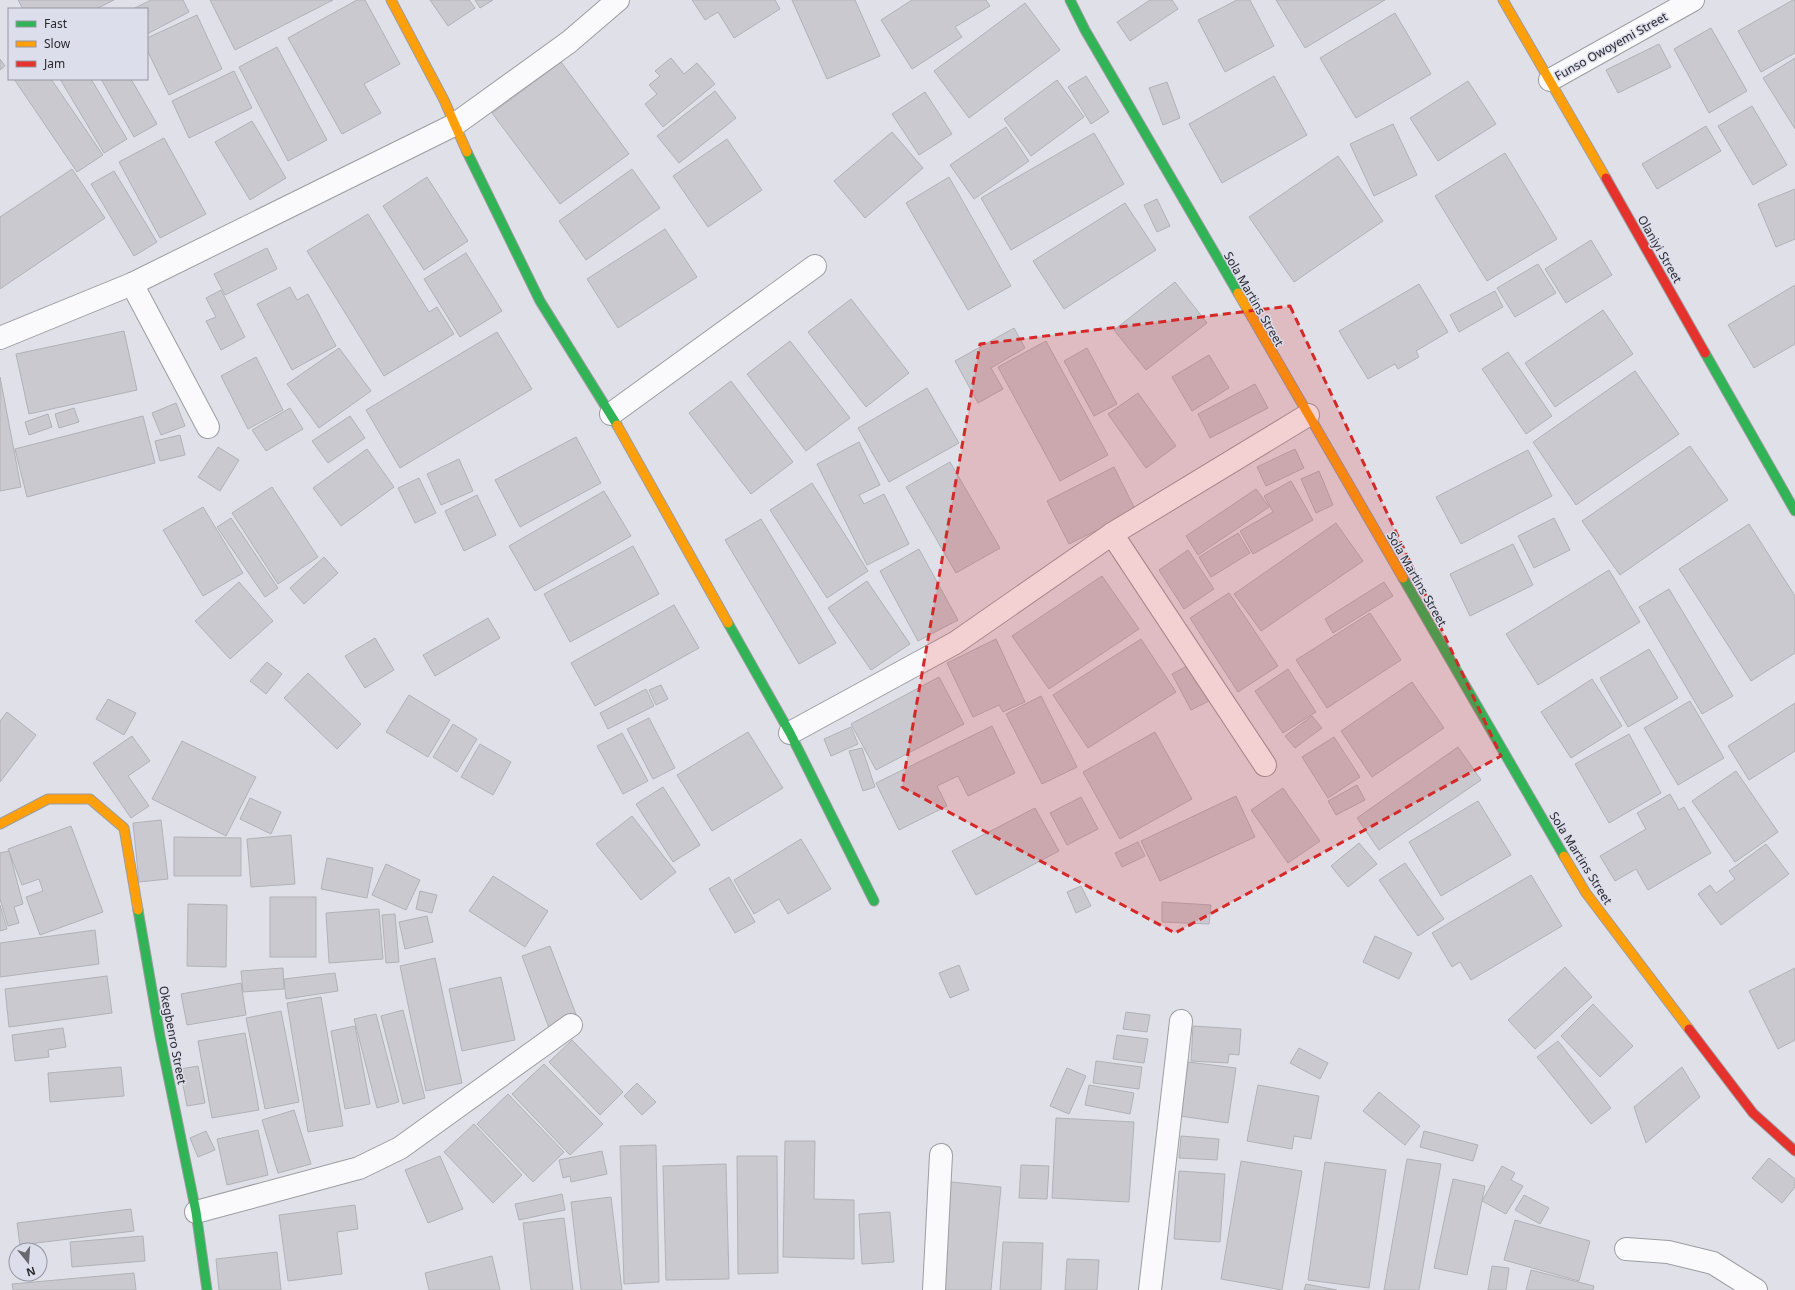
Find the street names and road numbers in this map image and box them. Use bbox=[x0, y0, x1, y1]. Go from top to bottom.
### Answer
street label: Funso Owoyemi Street bbox=[1551, 7, 1671, 84]
street label: Olaniyi Street bbox=[1634, 212, 1687, 287]
street label: Sola Martins Street bbox=[1220, 249, 1288, 350]
street label: Sola Martins Street bbox=[1383, 529, 1451, 630]
street label: Sola Martins Street bbox=[1546, 808, 1617, 908]
street label: Okegbenro Street bbox=[155, 984, 191, 1086]

